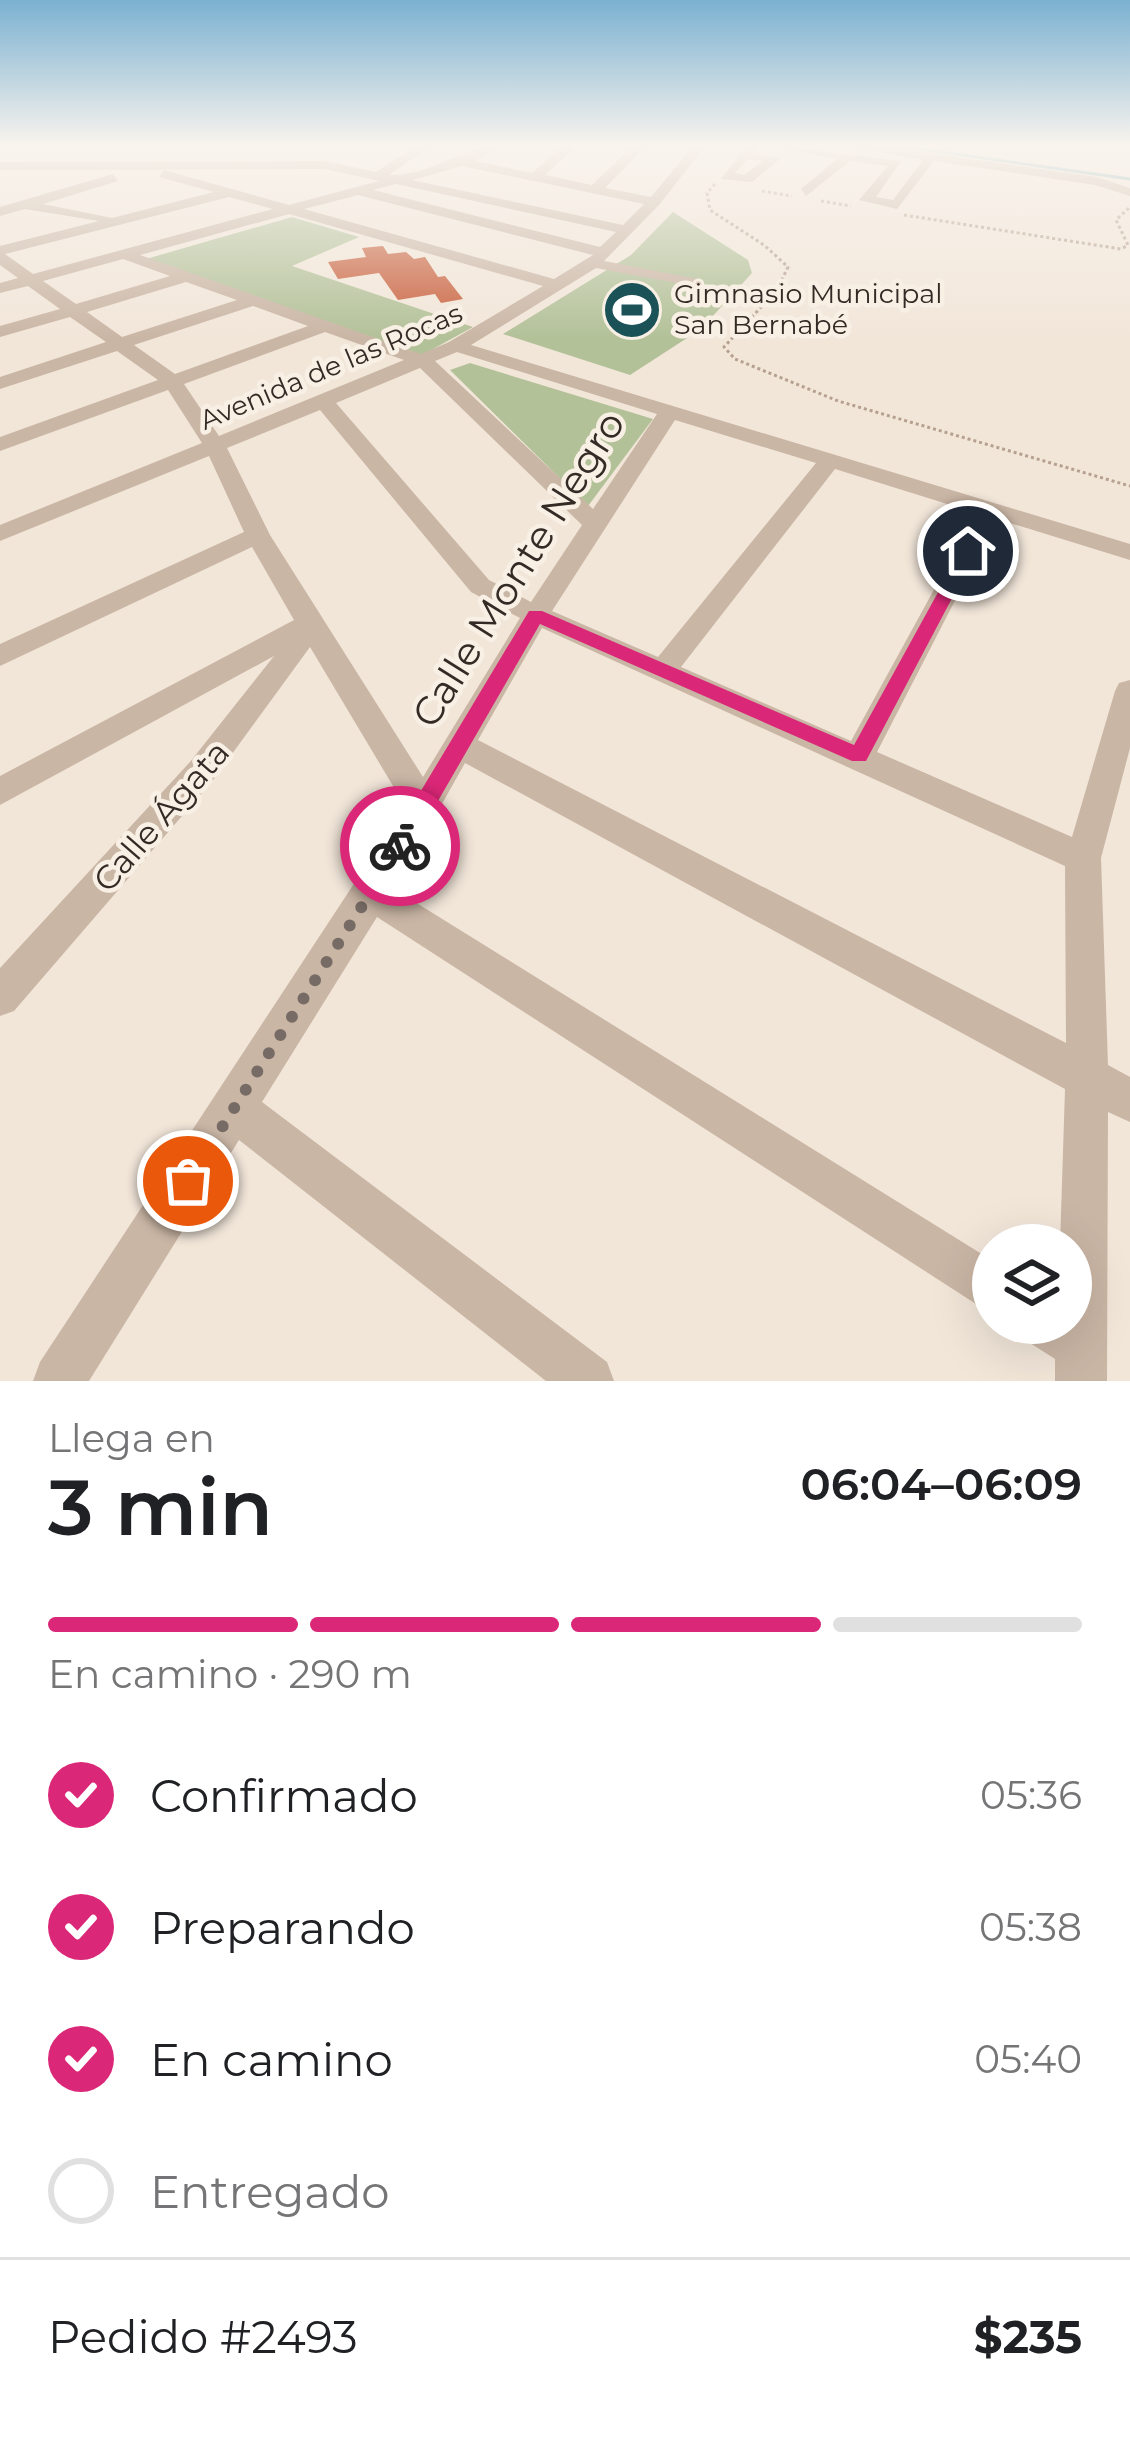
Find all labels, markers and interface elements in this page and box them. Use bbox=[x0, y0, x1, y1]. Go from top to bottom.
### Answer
place label: Gimnasio Municipal San Bernabé bbox=[674, 277, 943, 341]
sports icon: Gimnasio Municipal San Bernabé bbox=[601, 279, 663, 341]
street label: Avenida de las Rocas bbox=[195, 296, 467, 437]
street label: Calle Monte Negro bbox=[401, 402, 635, 736]
pin bbox=[917, 500, 1019, 602]
icon: home bbox=[935, 518, 1001, 584]
street label: Calle Ágata bbox=[85, 732, 237, 900]
courier bbox=[340, 786, 460, 906]
icon: bike bbox=[367, 813, 433, 879]
pin bbox=[137, 1130, 239, 1232]
icon: bag bbox=[155, 1148, 221, 1214]
map controls bbox=[972, 1224, 1092, 1344]
button: layers bbox=[972, 1224, 1092, 1344]
text: Llega en bbox=[48, 1414, 215, 1462]
text: 06:04–06:09 bbox=[801, 1456, 1082, 1511]
text: 3 min bbox=[48, 1459, 273, 1555]
text: En camino · 290 m bbox=[48, 1650, 412, 1698]
icon: check bbox=[48, 1762, 114, 1828]
text: Confirmado bbox=[150, 1768, 418, 1823]
text: 05:36 bbox=[980, 1771, 1082, 1819]
icon: check bbox=[48, 1894, 114, 1960]
text: Preparando bbox=[150, 1900, 415, 1955]
text: 05:38 bbox=[979, 1903, 1082, 1951]
icon: check bbox=[48, 2026, 114, 2092]
text: En camino bbox=[150, 2032, 393, 2087]
text: 05:40 bbox=[974, 2035, 1082, 2083]
text: Entregado bbox=[150, 2164, 390, 2219]
text: Pedido #2493 bbox=[48, 2309, 358, 2364]
text: $235 bbox=[974, 2309, 1082, 2364]

